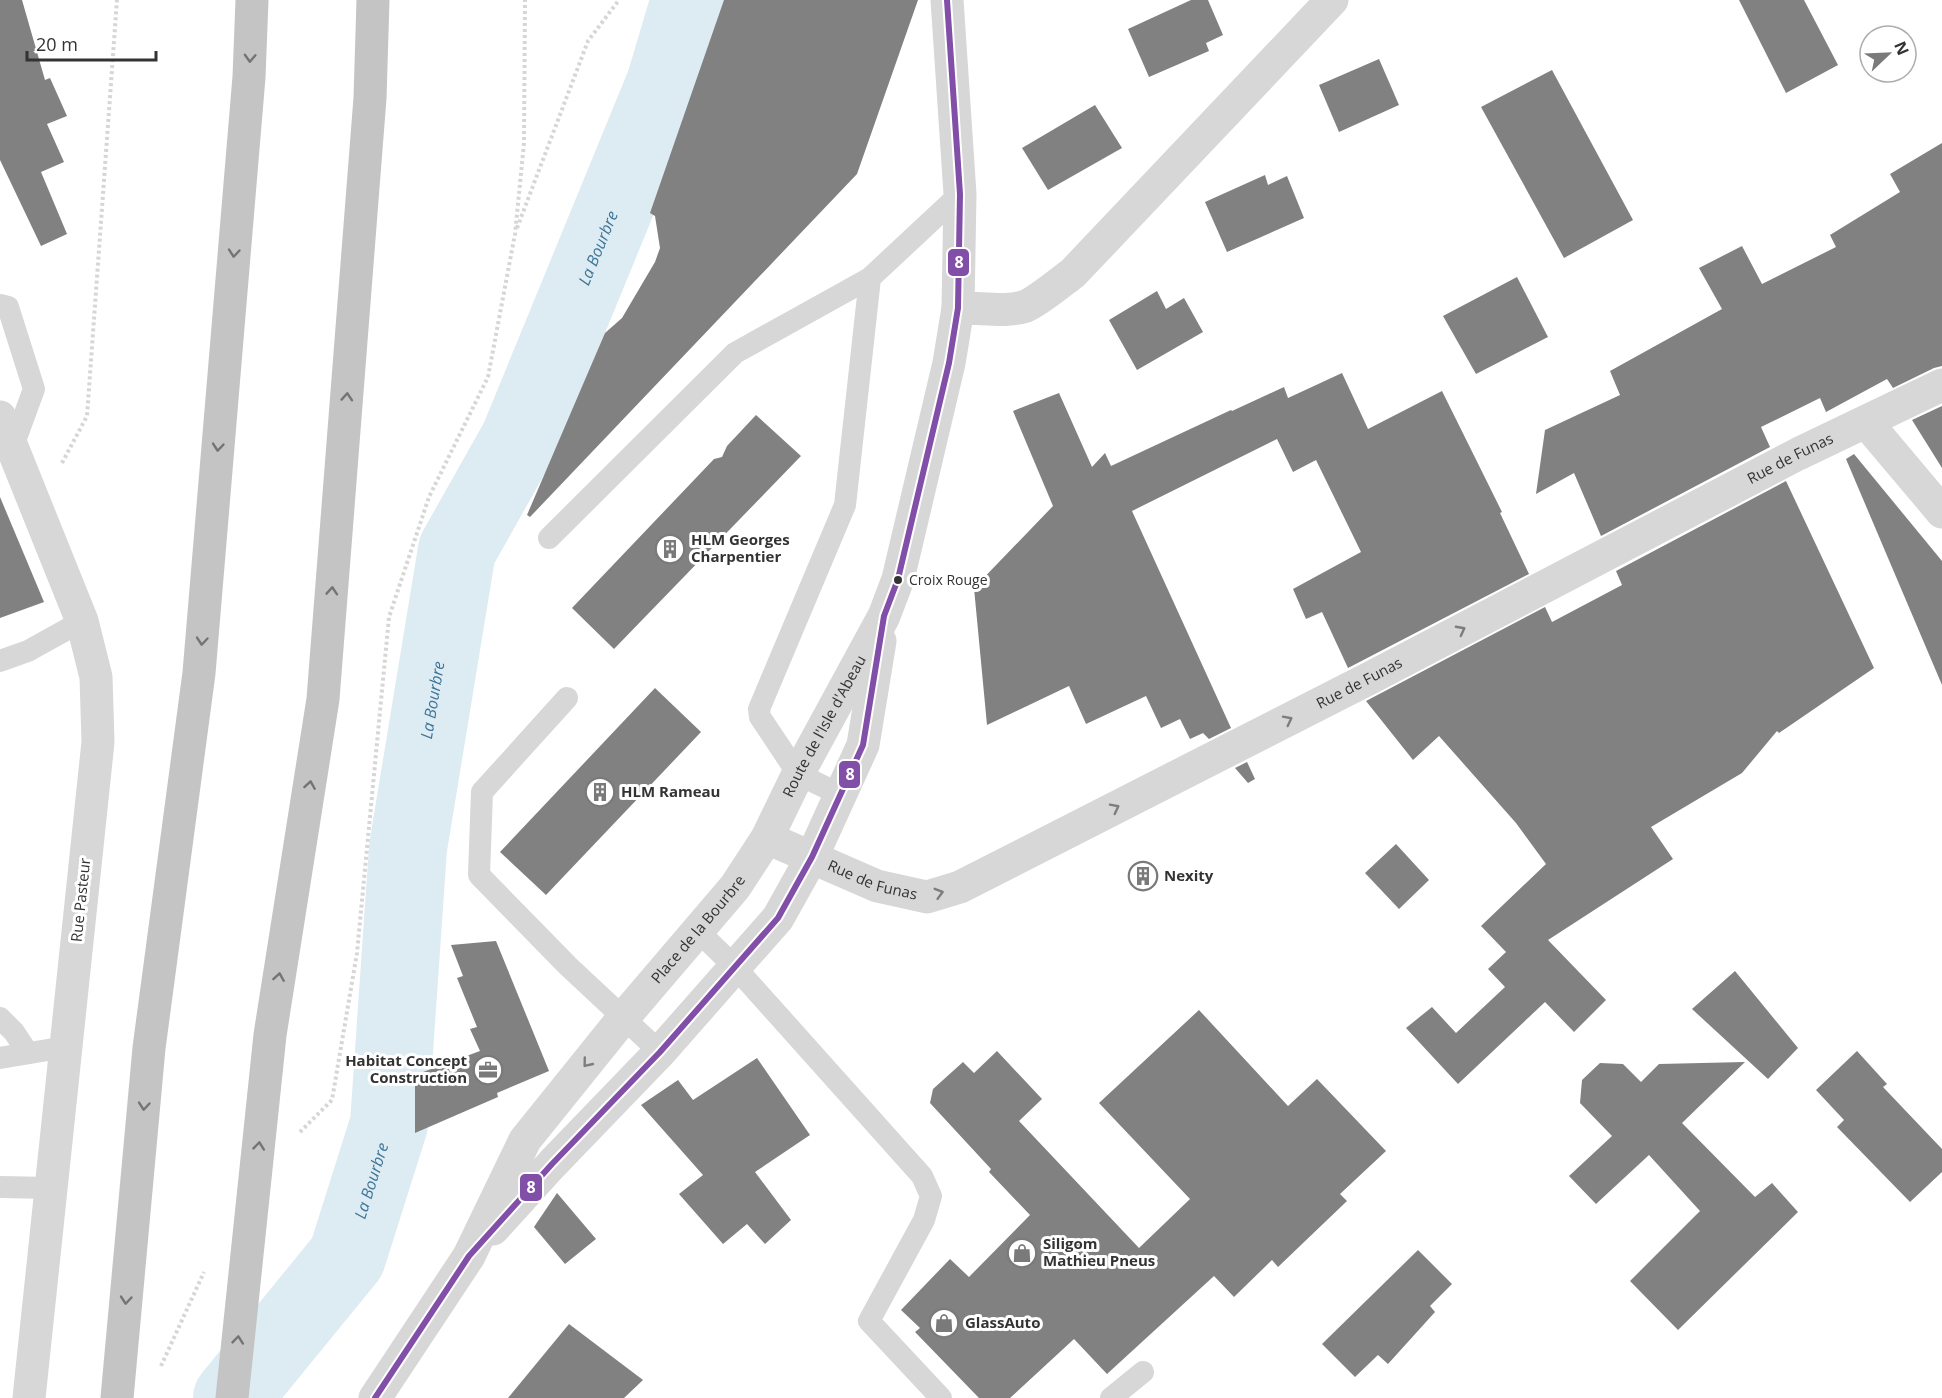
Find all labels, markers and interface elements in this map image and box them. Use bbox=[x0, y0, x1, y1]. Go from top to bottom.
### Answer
scale bar bbox=[27, 24, 156, 62]
north arrow bbox=[1858, 24, 1918, 84]
text: 20 m bbox=[36, 32, 78, 56]
text: N bbox=[1889, 38, 1914, 58]
one-way arrow bbox=[243, 54, 256, 63]
water label: La Bourbre bbox=[573, 207, 623, 288]
one-way arrow bbox=[228, 248, 241, 257]
line badge: 8 bbox=[947, 248, 970, 277]
text: 8 bbox=[954, 251, 964, 273]
one-way arrow bbox=[340, 392, 353, 401]
street label: Rue de Funas bbox=[1743, 428, 1836, 488]
one-way arrow bbox=[212, 443, 225, 452]
place label: HLM Georges Charpentier bbox=[691, 529, 790, 566]
building icon: HLM Georges Charpentier bbox=[654, 533, 686, 565]
place label: Croix Rouge bbox=[909, 570, 988, 589]
marker: Croix Rouge bbox=[892, 574, 904, 586]
one-way arrow bbox=[325, 587, 338, 596]
one-way arrow bbox=[1455, 626, 1466, 637]
one-way arrow bbox=[196, 637, 209, 646]
street label: Route de l'Isle d'Abeau bbox=[777, 651, 870, 800]
street label: Rue de Funas bbox=[1313, 652, 1405, 713]
water label: La Bourbre bbox=[415, 659, 450, 741]
one-way arrow bbox=[1282, 716, 1293, 727]
line badge: 8 bbox=[838, 760, 861, 789]
text: 8 bbox=[845, 763, 855, 785]
building icon: HLM Rameau bbox=[584, 776, 616, 808]
one-way arrow bbox=[303, 780, 315, 789]
place label: HLM Rameau bbox=[621, 781, 720, 801]
one-way arrow bbox=[1108, 804, 1119, 816]
street label: Rue de Funas bbox=[825, 855, 919, 904]
street label: Rue Pasteur bbox=[66, 857, 94, 943]
building icon: Nexity bbox=[1127, 860, 1159, 892]
place label: Nexity bbox=[1164, 865, 1214, 885]
street label: Place de la Bourbre bbox=[646, 871, 749, 987]
one-way arrow bbox=[933, 888, 944, 900]
one-way arrow bbox=[273, 973, 285, 982]
place label: Habitat Concept Construction bbox=[345, 1050, 467, 1087]
office icon: Habitat Concept Construction bbox=[472, 1054, 504, 1086]
one-way arrow bbox=[584, 1056, 595, 1067]
one-way arrow bbox=[138, 1101, 151, 1110]
water label: La Bourbre bbox=[349, 1140, 393, 1221]
one-way arrow bbox=[252, 1141, 265, 1150]
line badge: 8 bbox=[519, 1173, 543, 1202]
text: 8 bbox=[526, 1176, 536, 1198]
place label: Siligom Mathieu Pneus bbox=[1043, 1233, 1155, 1270]
shop icon: Siligom Mathieu Pneus bbox=[1006, 1237, 1038, 1269]
one-way arrow bbox=[120, 1296, 133, 1305]
shop icon: GlassAuto bbox=[928, 1307, 960, 1339]
place label: GlassAuto bbox=[965, 1312, 1040, 1332]
one-way arrow bbox=[231, 1335, 244, 1344]

